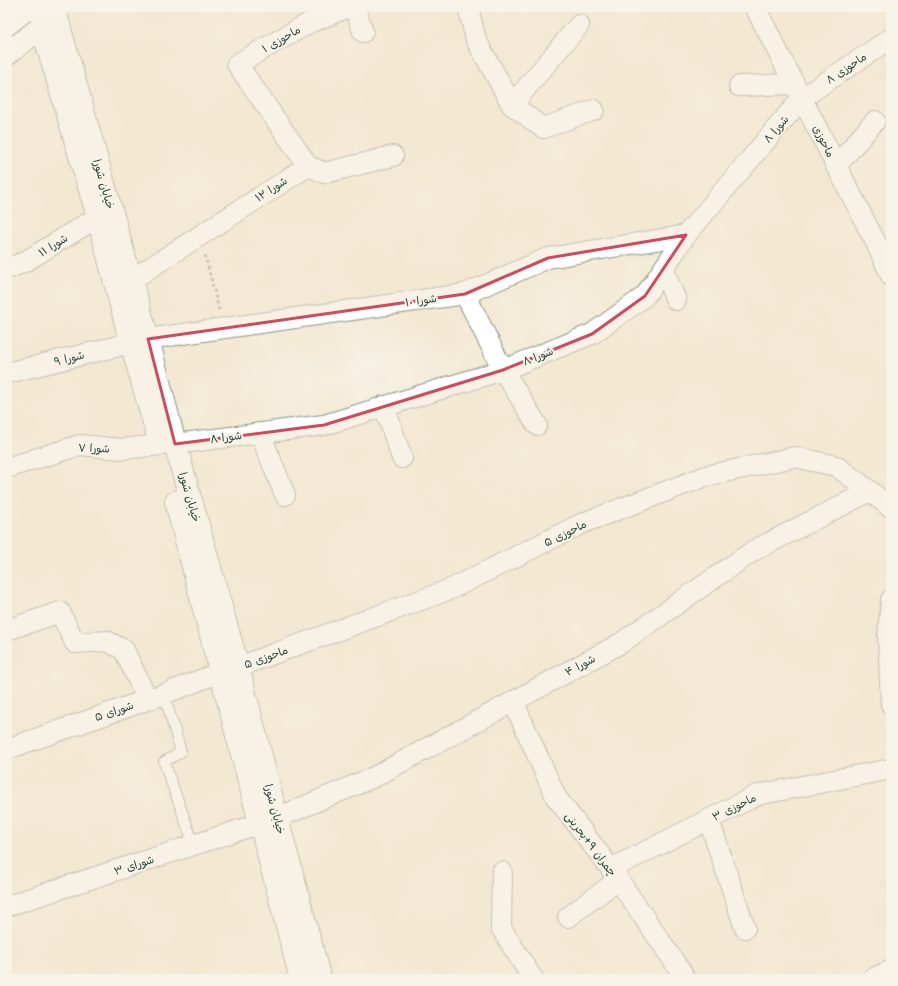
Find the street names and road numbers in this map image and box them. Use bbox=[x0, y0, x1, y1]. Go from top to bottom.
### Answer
street label: ماحوزی ۱ bbox=[259, 22, 303, 56]
street label: ماحوزی ۸ bbox=[823, 49, 869, 87]
street label: شورا ۸ bbox=[760, 112, 792, 146]
street label: ماحوزی bbox=[809, 122, 838, 160]
street label: خیابان شورا bbox=[89, 157, 118, 211]
street label: شورا ۱۲ bbox=[252, 173, 290, 205]
street label: شورا ۱۱ bbox=[36, 231, 71, 260]
street label: شورا ۱۰ bbox=[404, 291, 438, 310]
street label: شورا ۸ bbox=[521, 344, 556, 369]
street label: شورا ۹ bbox=[52, 347, 86, 370]
street label: شورا ۸ bbox=[209, 428, 243, 447]
street label: شورا ۷ bbox=[78, 440, 110, 457]
street label: خیابان شورا bbox=[175, 470, 204, 524]
street label: ماحوزی ۵ bbox=[541, 517, 589, 550]
street label: ماحوزی ۵ bbox=[242, 643, 290, 672]
street label: شورا ۴ bbox=[562, 651, 598, 680]
street label: شورای ۵ bbox=[93, 698, 136, 725]
street label: خیابان شورا bbox=[261, 782, 288, 836]
street label: ماحوزی ۳ bbox=[710, 790, 759, 825]
street label: چمران ۹+بحرینی bbox=[561, 809, 620, 880]
street label: شورای ۳ bbox=[112, 852, 156, 879]

